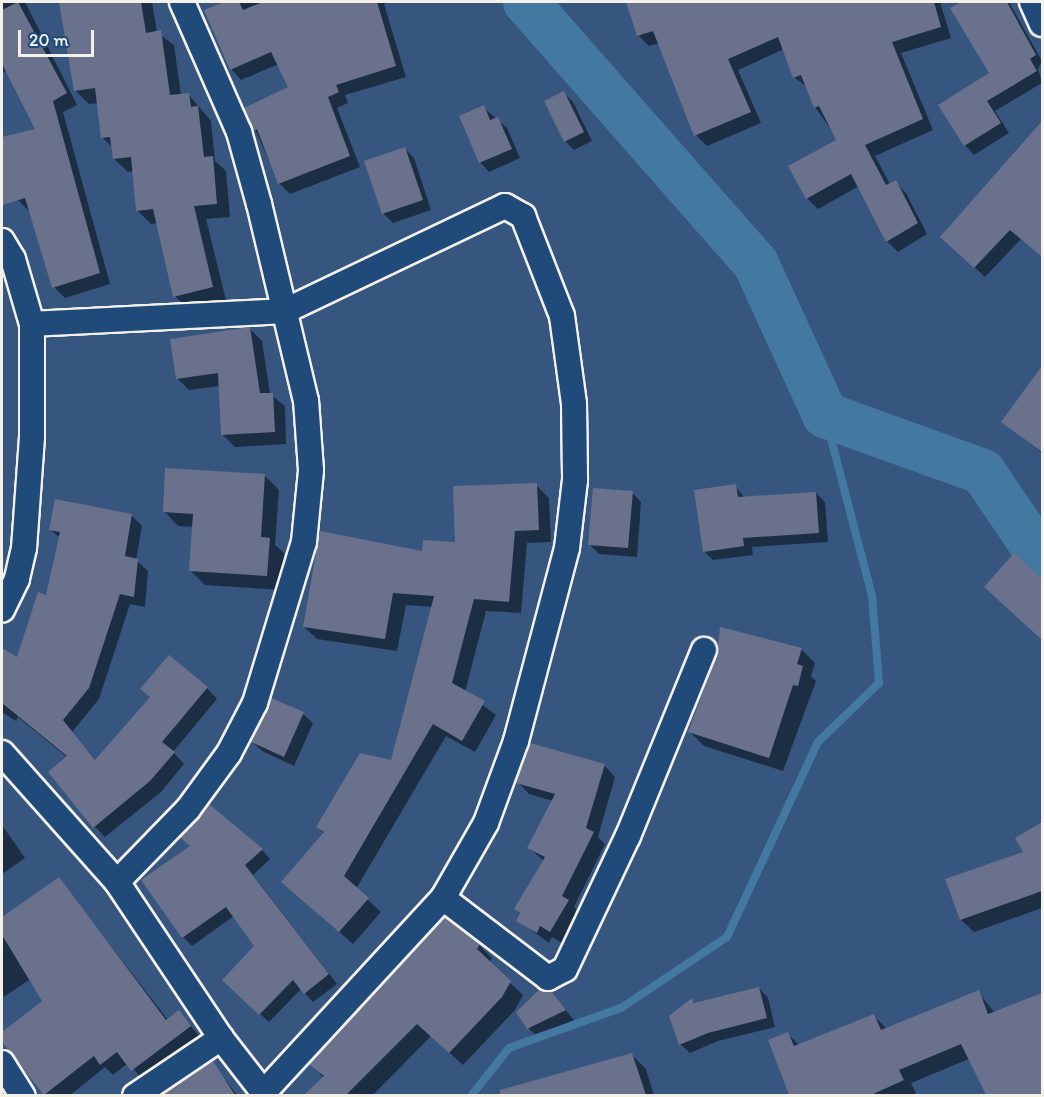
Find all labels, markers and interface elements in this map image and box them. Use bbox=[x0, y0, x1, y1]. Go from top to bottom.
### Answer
scale bar bbox=[21, 18, 98, 56]
text: 20 m bbox=[29, 29, 69, 51]

